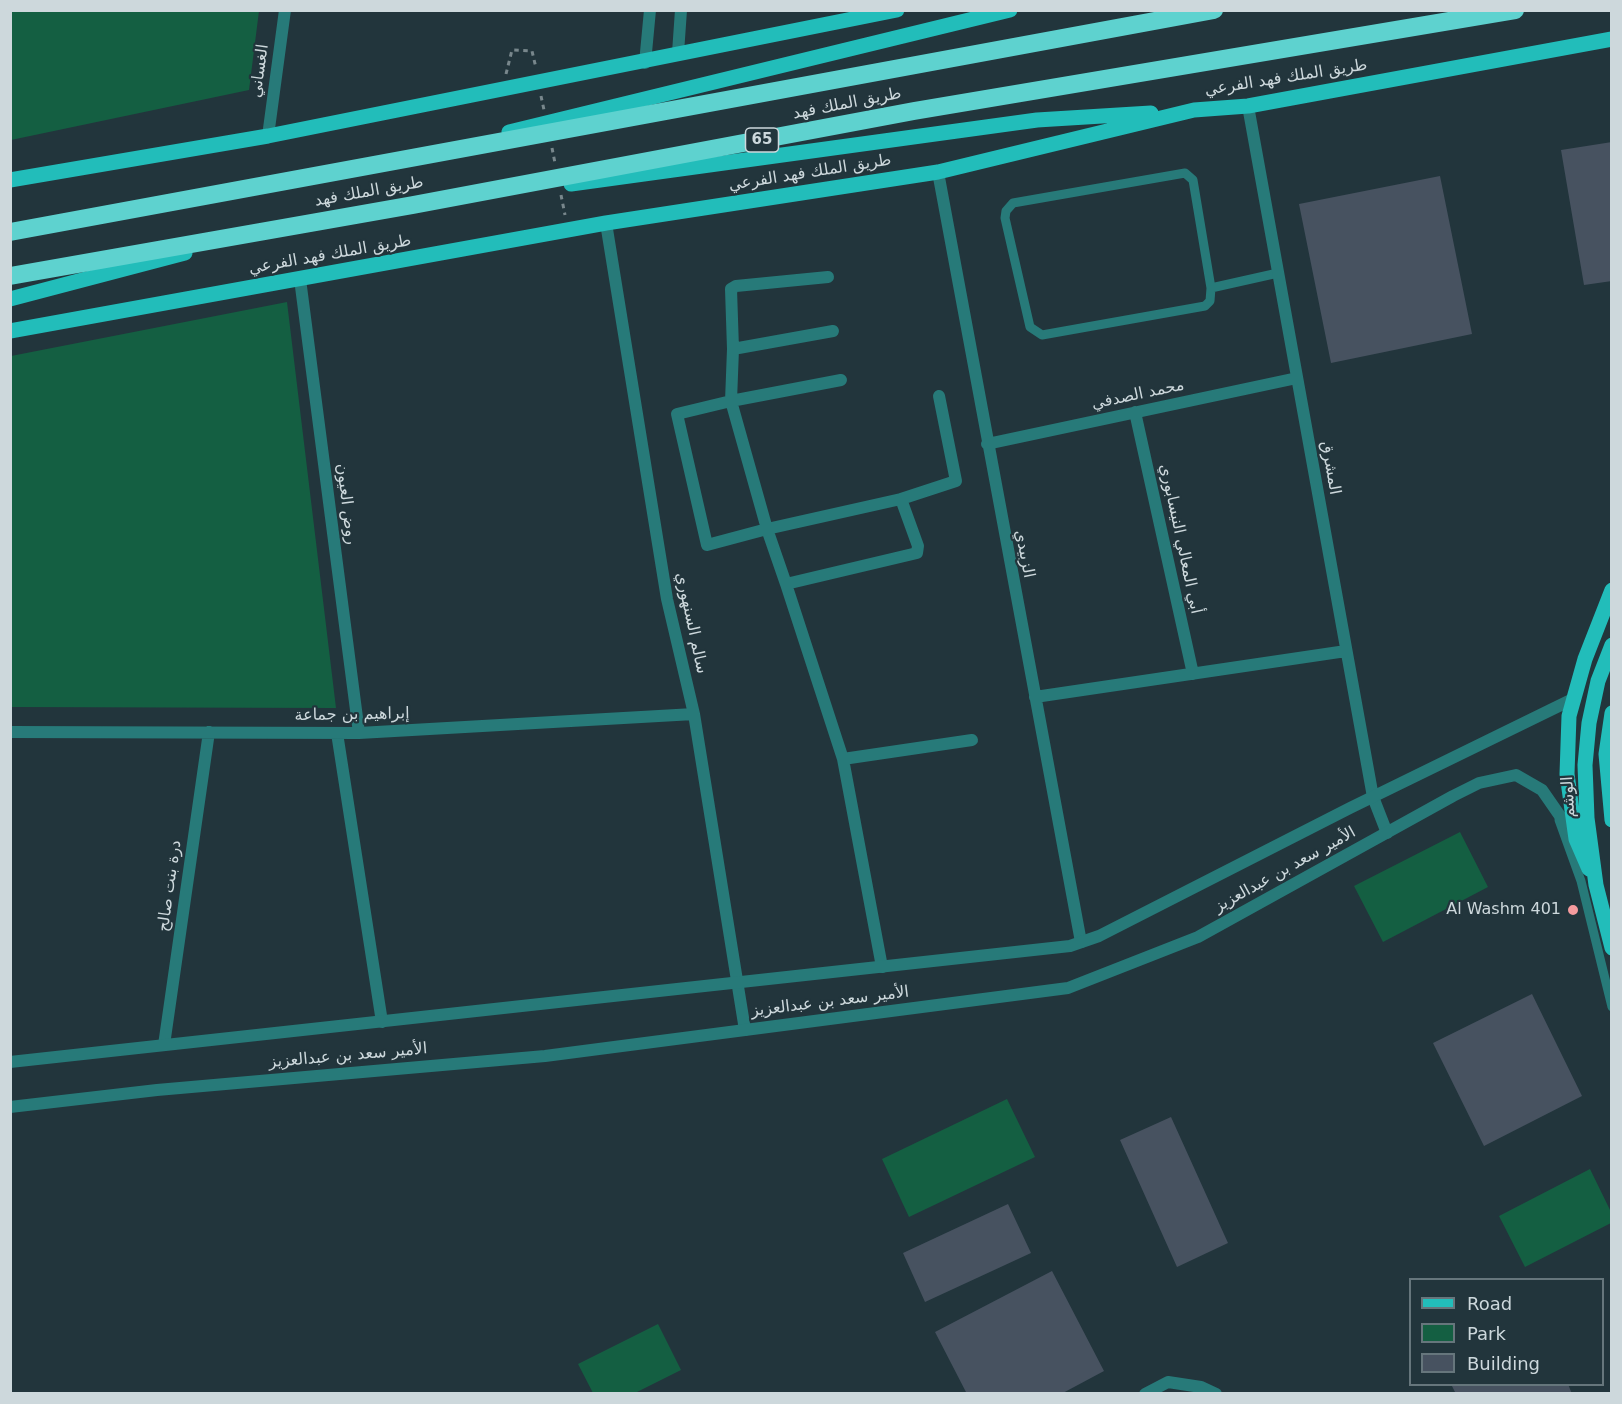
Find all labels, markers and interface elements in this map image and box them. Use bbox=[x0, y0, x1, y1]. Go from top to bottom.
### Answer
street label: الغساني bbox=[247, 43, 273, 99]
street label: طريق الملك فهد الفرعي bbox=[1203, 56, 1369, 100]
street label: طريق الملك فهد bbox=[791, 84, 903, 124]
road number: 65 bbox=[746, 128, 778, 152]
street label: طريق الملك فهد الفرعي bbox=[727, 151, 893, 195]
street label: طريق الملك فهد bbox=[313, 173, 425, 211]
street label: طريق الملك فهد الفرعي bbox=[247, 231, 413, 279]
street label: محمد الصدفي bbox=[1090, 376, 1186, 414]
street label: المشرق bbox=[1316, 440, 1344, 496]
street label: روض العيون bbox=[331, 462, 361, 546]
street label: أبي المعالي النيسابوري bbox=[1155, 462, 1205, 616]
street label: الزبيدي bbox=[1010, 528, 1038, 580]
street label: سالم السنهوري bbox=[671, 571, 711, 675]
street label: إبراهيم بن جماعة bbox=[294, 704, 410, 726]
street label: الوشم bbox=[1558, 776, 1580, 818]
street label: الأمير سعد بن عبدالعزيز bbox=[1211, 823, 1359, 917]
street label: درة بنت صالح bbox=[154, 839, 186, 933]
place label: Al Washm 401 bbox=[1446, 900, 1561, 920]
marker: Al Washm 401 bbox=[1566, 903, 1580, 917]
street label: الأمير سعد بن عبدالعزيز bbox=[750, 983, 910, 1021]
street label: الأمير سعد بن عبدالعزيز bbox=[268, 1040, 428, 1072]
legend bbox=[1409, 1278, 1604, 1386]
text: Road bbox=[1467, 1293, 1512, 1314]
text: Park bbox=[1467, 1323, 1506, 1344]
text: Building bbox=[1467, 1353, 1540, 1374]

